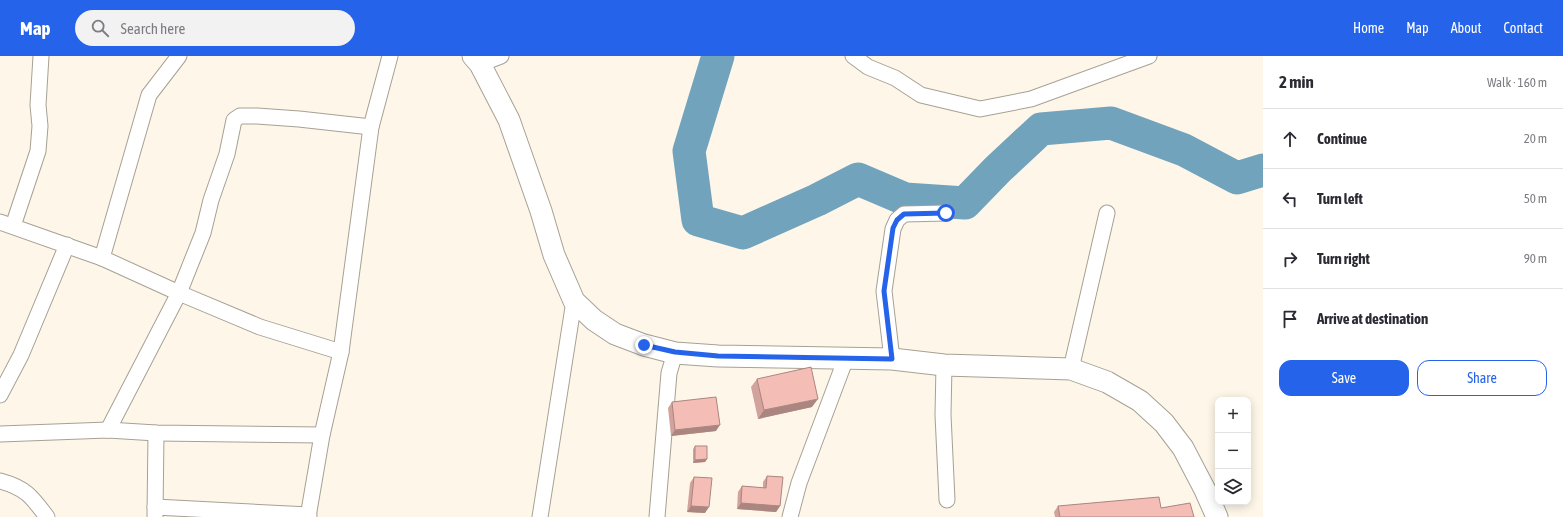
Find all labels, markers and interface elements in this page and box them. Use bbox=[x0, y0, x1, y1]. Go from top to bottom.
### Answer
search box bbox=[75, 10, 355, 46]
text: Map bbox=[20, 17, 51, 39]
icon: search bbox=[89, 17, 111, 39]
text: Search here bbox=[121, 20, 185, 37]
text: Home bbox=[1353, 20, 1384, 36]
text: Map bbox=[1406, 20, 1429, 36]
text: About bbox=[1451, 20, 1482, 36]
text: Contact bbox=[1504, 20, 1543, 36]
text: 2 min bbox=[1279, 72, 1314, 92]
text: Walk · 160 m bbox=[1487, 75, 1547, 90]
icon: ahead bbox=[1279, 128, 1301, 150]
text: Continue bbox=[1317, 130, 1367, 147]
text: 20 m bbox=[1524, 131, 1547, 146]
icon: left bbox=[1279, 188, 1301, 210]
text: Turn left bbox=[1317, 190, 1363, 207]
text: 50 m bbox=[1524, 191, 1547, 206]
route start bbox=[937, 204, 955, 222]
icon: right bbox=[1279, 248, 1301, 270]
text: Turn right bbox=[1317, 250, 1370, 267]
text: 90 m bbox=[1524, 251, 1547, 266]
icon: arrive bbox=[1279, 308, 1301, 330]
text: Arrive at destination bbox=[1317, 310, 1428, 327]
route end bbox=[635, 336, 653, 354]
button: Save bbox=[1279, 360, 1409, 396]
button: Share bbox=[1417, 360, 1547, 396]
map controls bbox=[1215, 397, 1251, 505]
button: + bbox=[1215, 397, 1251, 433]
button: − bbox=[1215, 433, 1251, 469]
button: layers bbox=[1215, 469, 1251, 505]

